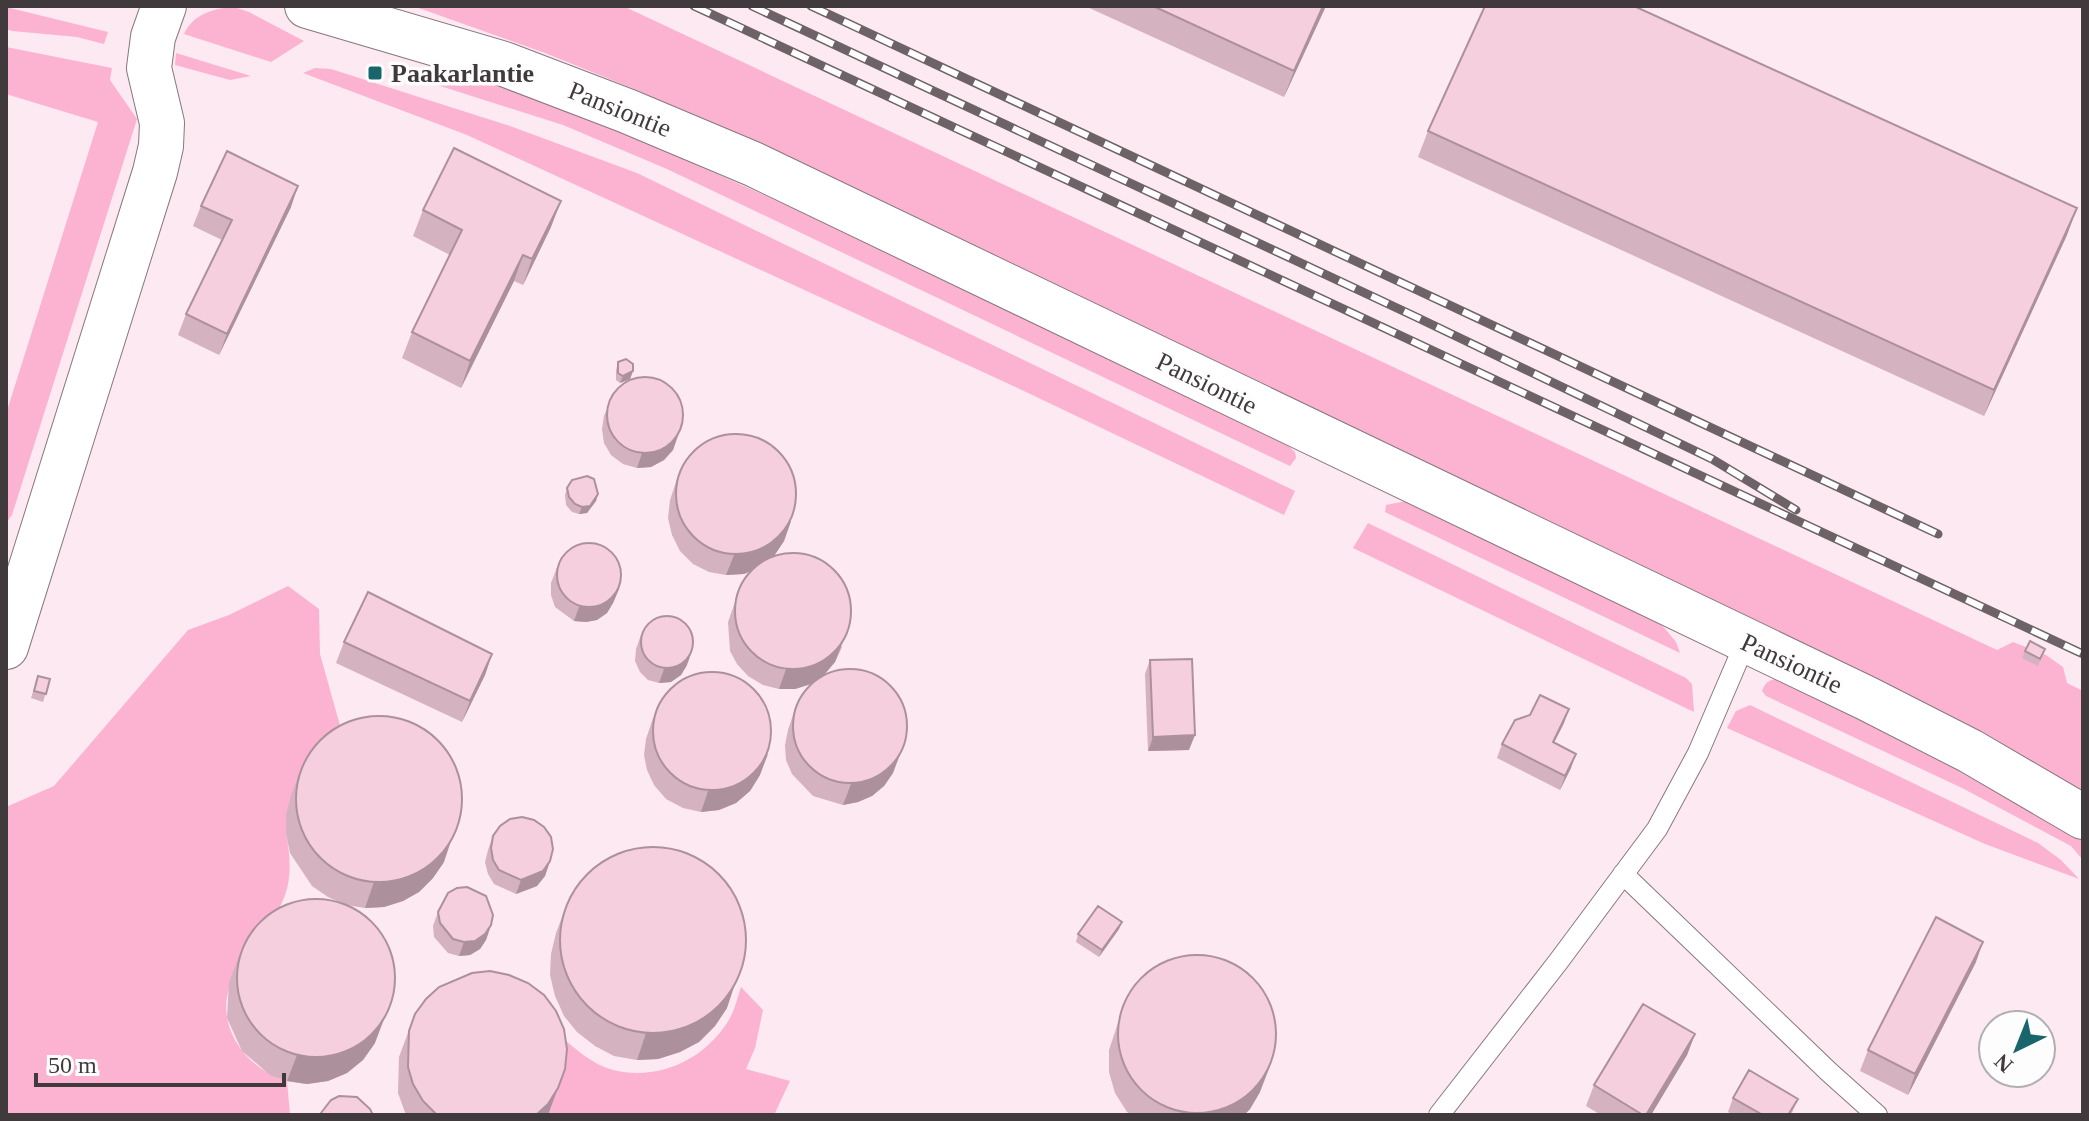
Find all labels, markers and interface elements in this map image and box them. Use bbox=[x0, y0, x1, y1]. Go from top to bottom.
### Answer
place label: Paakarlantie bbox=[391, 59, 534, 88]
marker: Paakarlantie bbox=[366, 64, 384, 82]
street label: Pansiontie bbox=[564, 76, 675, 143]
street label: Pansiontie bbox=[1152, 347, 1262, 420]
street label: Pansiontie bbox=[1737, 627, 1847, 699]
north arrow bbox=[1977, 1009, 2057, 1089]
scale bar bbox=[36, 1037, 284, 1087]
text: N bbox=[1989, 1049, 2018, 1078]
text: 50 m bbox=[48, 1052, 97, 1078]

